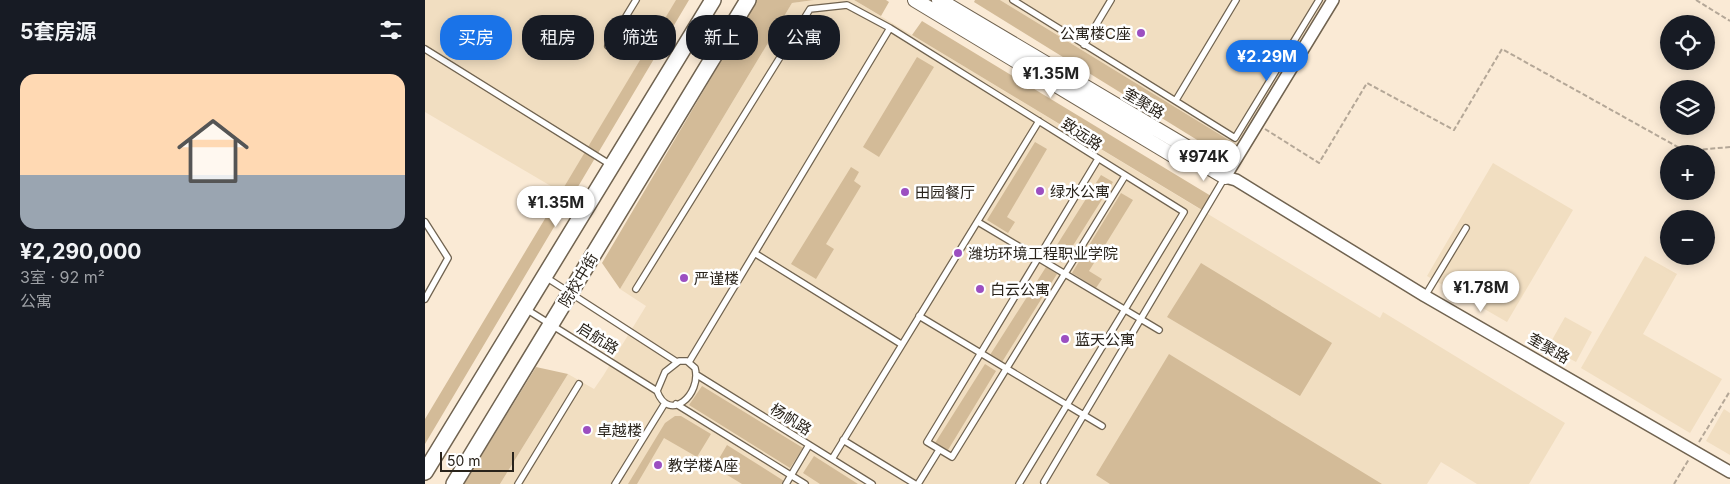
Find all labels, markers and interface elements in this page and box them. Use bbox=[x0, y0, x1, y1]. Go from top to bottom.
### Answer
chip: 买房 bbox=[440, 15, 512, 60]
chip: 租房 bbox=[522, 15, 594, 60]
chip: 筛选 bbox=[604, 15, 676, 60]
chip: 新上 bbox=[686, 15, 758, 60]
chip: 公寓 bbox=[768, 15, 840, 60]
map controls bbox=[1660, 15, 1715, 265]
button: locate bbox=[1660, 15, 1715, 70]
icon: filters bbox=[377, 16, 405, 44]
text: 5套房源 bbox=[20, 19, 96, 44]
place label: 公寓楼C座 bbox=[1060, 24, 1131, 43]
marker: 公寓楼C座 bbox=[1135, 27, 1147, 39]
pin: ¥2.29M bbox=[1226, 39, 1308, 82]
text: ¥2.29M bbox=[1237, 46, 1297, 66]
pin: ¥1.35M bbox=[1010, 56, 1092, 99]
text: ¥1.35M bbox=[1023, 63, 1079, 83]
button: layers bbox=[1660, 80, 1715, 135]
street label: 奎聚路 bbox=[1120, 83, 1168, 123]
icon: home bbox=[168, 106, 258, 196]
street label: 致远路 bbox=[1058, 114, 1106, 154]
pin: ¥974K bbox=[1169, 140, 1239, 182]
button: + bbox=[1660, 145, 1715, 200]
text: ¥974K bbox=[1179, 146, 1229, 166]
place label: 绿水公寓 bbox=[1050, 182, 1110, 201]
place label: 田园餐厅 bbox=[915, 183, 975, 202]
marker: 绿水公寓 bbox=[1034, 185, 1046, 197]
pin: ¥1.35M bbox=[515, 186, 597, 228]
marker: 田园餐厅 bbox=[899, 186, 911, 198]
text: ¥1.35M bbox=[528, 192, 584, 212]
button: − bbox=[1660, 210, 1715, 265]
text: ¥2,290,000 bbox=[20, 239, 142, 264]
place label: 潍坊环境工程职业学院 bbox=[968, 244, 1118, 263]
marker: 潍坊环境工程职业学院 bbox=[952, 247, 964, 259]
street label: 院校中街 bbox=[554, 249, 602, 311]
text: 3室 · 92 m² bbox=[20, 267, 105, 287]
place label: 严谨楼 bbox=[694, 269, 739, 288]
pin: ¥1.78M bbox=[1440, 270, 1522, 313]
marker: 严谨楼 bbox=[678, 272, 690, 284]
text: ¥1.78M bbox=[1453, 277, 1509, 297]
place label: 白云公寓 bbox=[990, 280, 1050, 299]
marker: 白云公寓 bbox=[974, 283, 986, 295]
text: 公寓 bbox=[20, 291, 52, 311]
street label: 启航路 bbox=[574, 318, 622, 358]
street label: 奎聚路 bbox=[1525, 329, 1573, 367]
place label: 蓝天公寓 bbox=[1075, 330, 1135, 349]
marker: 蓝天公寓 bbox=[1059, 333, 1071, 345]
street label: 杨帆路 bbox=[767, 399, 815, 439]
place label: 卓越楼 bbox=[597, 421, 642, 440]
marker: 卓越楼 bbox=[581, 424, 593, 436]
scale bar bbox=[440, 449, 514, 472]
text: 50 m bbox=[447, 452, 481, 469]
place label: 教学楼A座 bbox=[668, 456, 738, 475]
marker: 教学楼A座 bbox=[652, 459, 664, 471]

